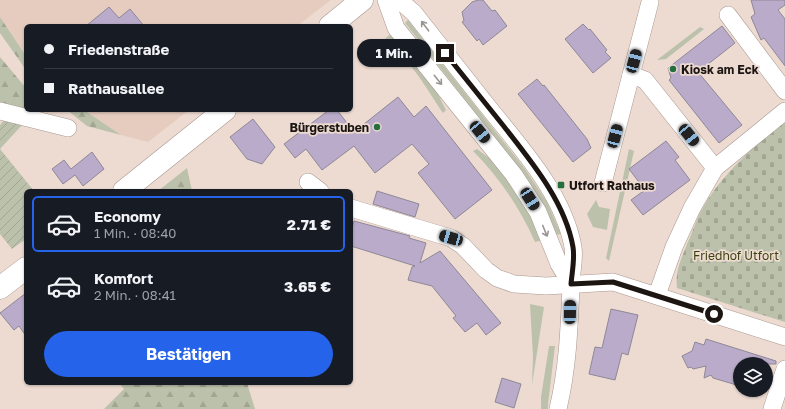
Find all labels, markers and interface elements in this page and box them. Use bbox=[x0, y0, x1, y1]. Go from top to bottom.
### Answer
one-way arrow bbox=[420, 21, 429, 32]
callout: 1 Min. bbox=[357, 39, 431, 67]
text: Friedenstraße bbox=[68, 40, 169, 58]
route end bbox=[436, 44, 454, 62]
text: 1 Min. bbox=[375, 45, 413, 61]
car bbox=[625, 48, 643, 74]
place label: Kiosk am Eck bbox=[681, 62, 759, 77]
marker: Kiosk am Eck bbox=[668, 64, 678, 74]
one-way arrow bbox=[434, 74, 443, 85]
text: Rathausallee bbox=[68, 79, 164, 97]
car bbox=[468, 119, 492, 145]
place label: Bürgerstuben bbox=[289, 120, 369, 135]
marker: Bürgerstuben bbox=[372, 122, 382, 132]
car bbox=[677, 122, 701, 148]
car bbox=[606, 123, 624, 149]
place label: Utfort Rathaus bbox=[569, 178, 655, 193]
marker: Utfort Rathaus bbox=[556, 180, 566, 190]
car bbox=[518, 186, 542, 212]
icon: car bbox=[46, 206, 82, 242]
text: Economy bbox=[94, 207, 161, 225]
text: 2.71 € bbox=[287, 215, 331, 233]
one-way arrow bbox=[542, 224, 550, 236]
text: 1 Min. · 08:40 bbox=[94, 225, 176, 241]
car bbox=[438, 229, 464, 247]
park label: Friedhof Utfort bbox=[693, 248, 779, 263]
icon: car bbox=[46, 268, 82, 304]
text: Komfort bbox=[94, 269, 153, 287]
text: 3.65 € bbox=[284, 277, 331, 295]
text: 2 Min. · 08:41 bbox=[94, 287, 176, 303]
car bbox=[564, 300, 576, 324]
route start bbox=[705, 305, 723, 323]
button: Bestätigen bbox=[44, 331, 333, 377]
map controls bbox=[733, 357, 773, 397]
button: layers bbox=[733, 357, 773, 397]

